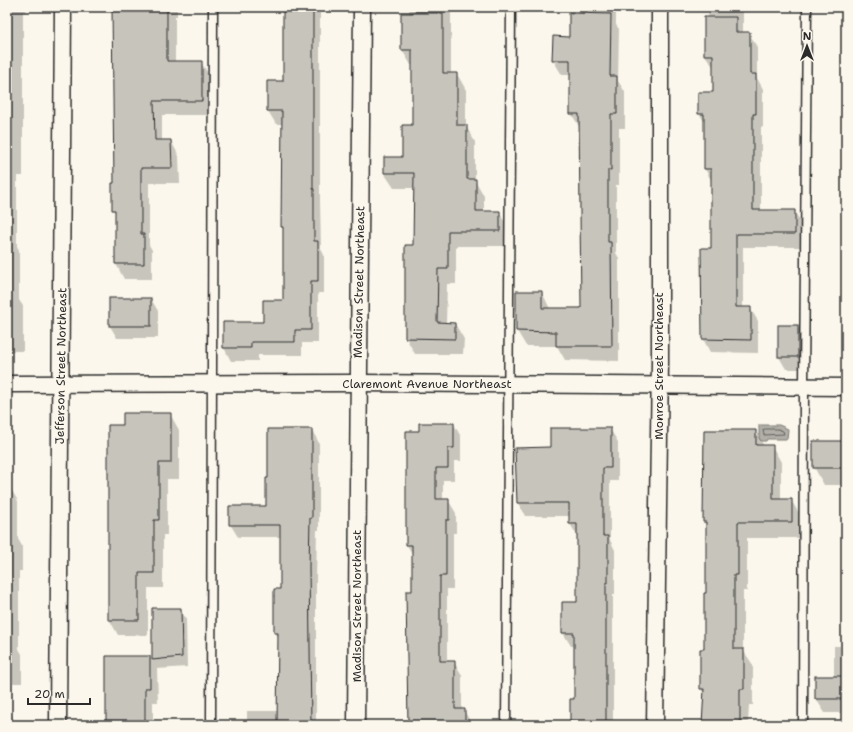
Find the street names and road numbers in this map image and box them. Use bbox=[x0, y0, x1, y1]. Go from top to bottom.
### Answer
street label: Madison Street Northeast bbox=[350, 206, 368, 358]
street label: Jefferson Street Northeast bbox=[52, 288, 70, 444]
street label: Monroe Street Northeast bbox=[651, 292, 667, 440]
street label: Claremont Avenue Northeast bbox=[342, 376, 512, 392]
street label: Madison Street Northeast bbox=[349, 530, 365, 682]

